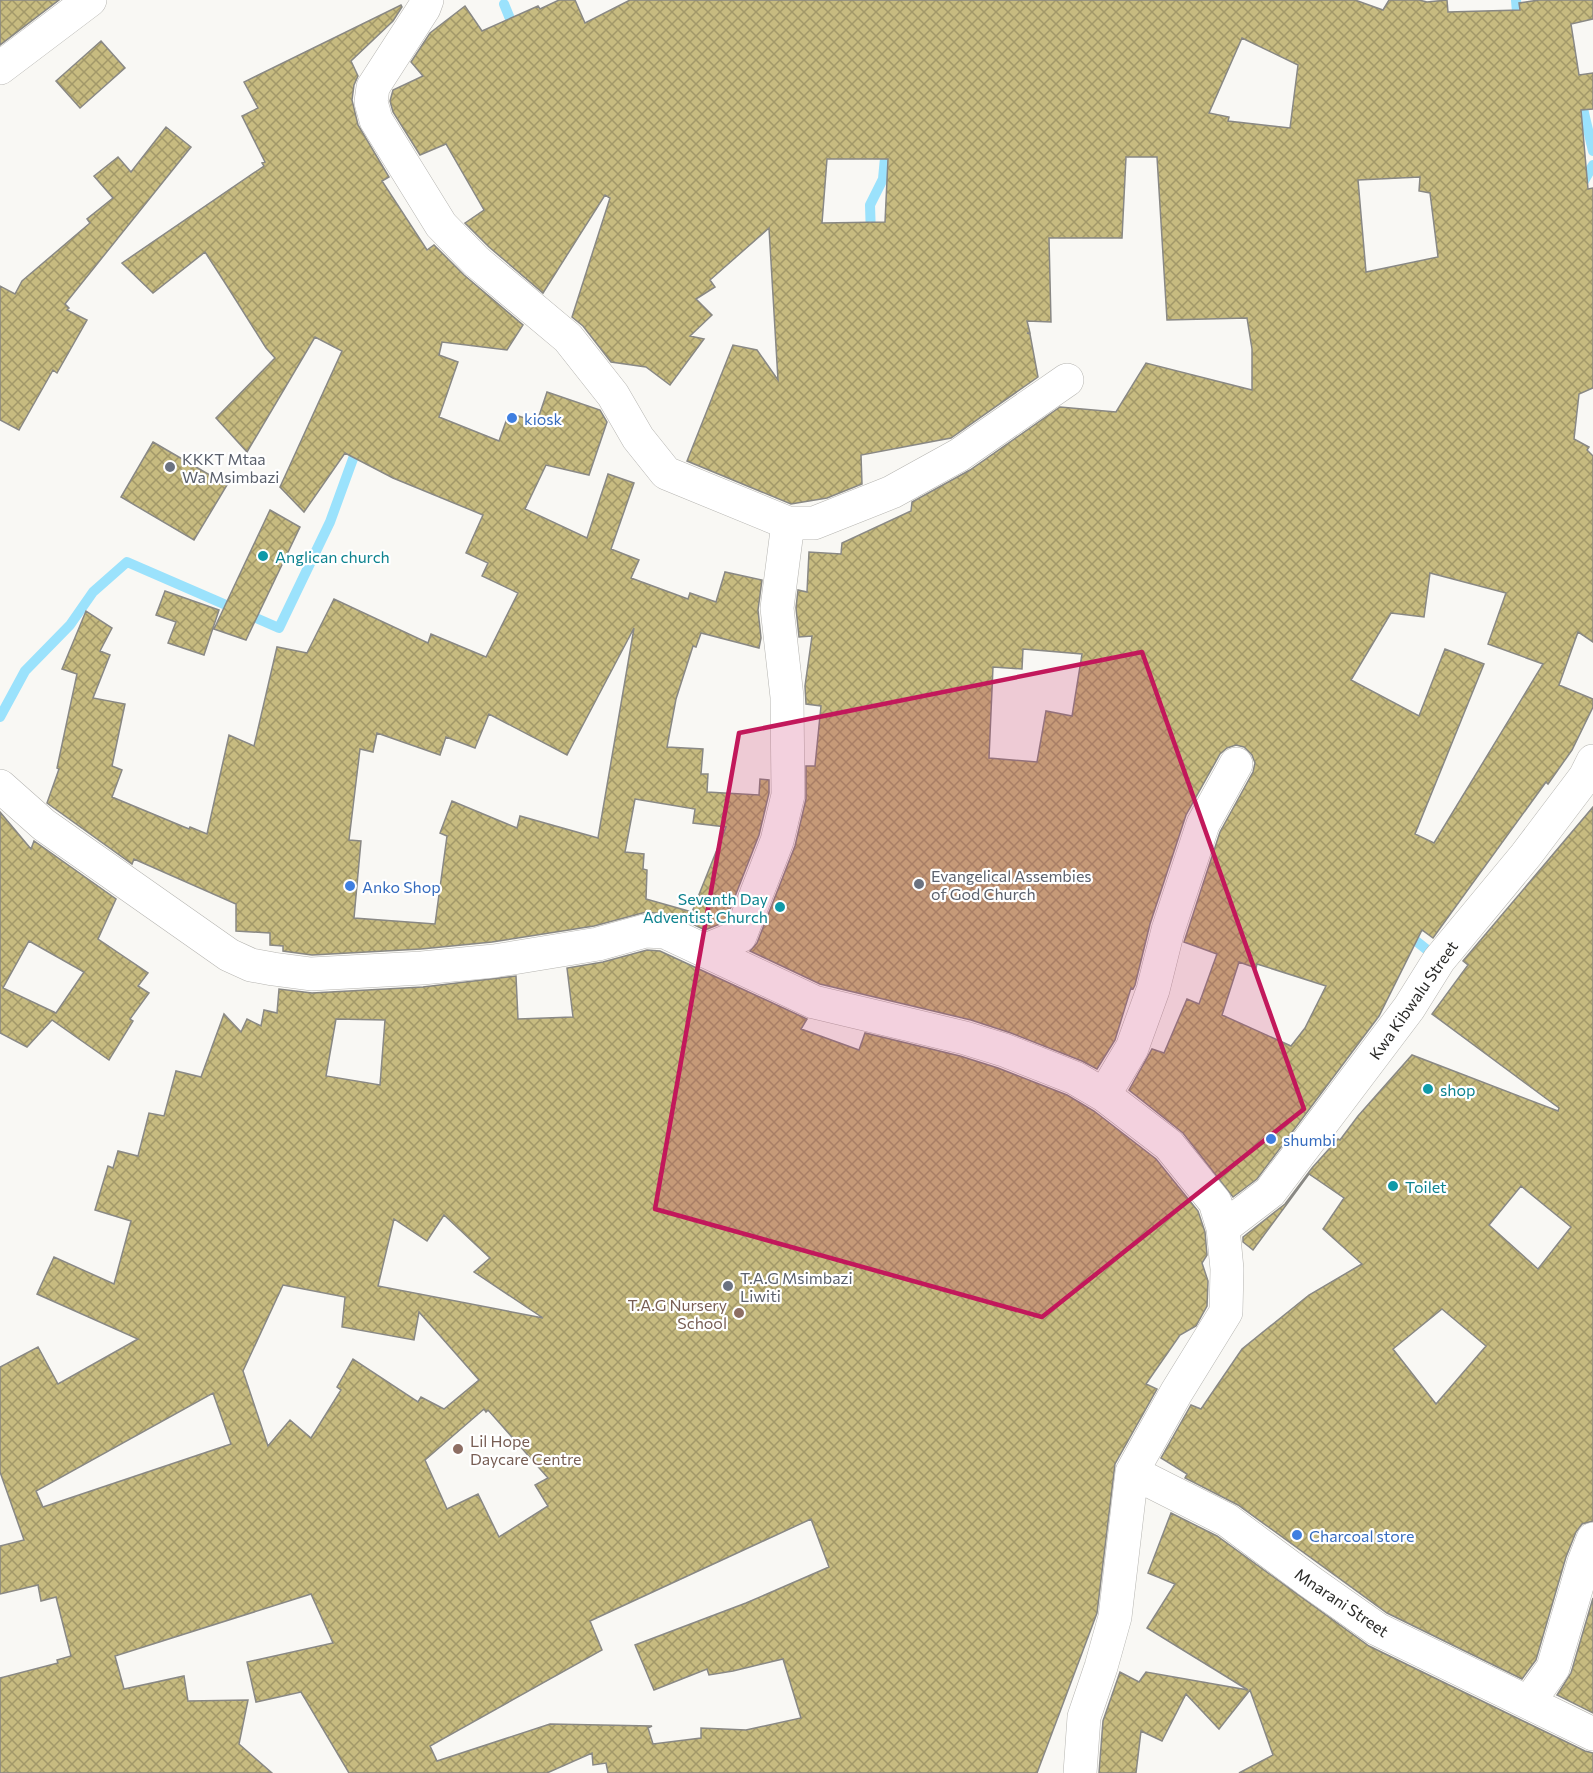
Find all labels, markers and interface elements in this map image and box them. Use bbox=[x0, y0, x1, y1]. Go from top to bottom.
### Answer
place label: kiosk bbox=[524, 409, 562, 428]
marker: kiosk bbox=[505, 411, 519, 425]
place label: KKKT Mtaa Wa Msimbazi bbox=[182, 449, 279, 486]
marker: KKKT Mtaa Wa Msimbazi bbox=[163, 460, 177, 474]
place label: Anglican church bbox=[275, 547, 390, 566]
marker: Anglican church bbox=[256, 549, 270, 563]
place label: Evangelical Assembies of God Church bbox=[931, 866, 1092, 903]
place label: Anko Shop bbox=[362, 877, 441, 896]
marker: Evangelical Assembies of God Church bbox=[912, 877, 926, 891]
marker: Anko Shop bbox=[343, 879, 357, 893]
place label: Seventh Day Adventist Church bbox=[643, 889, 768, 926]
marker: Seventh Day Adventist Church bbox=[773, 900, 787, 914]
street label: Kwa Kibwalu Street bbox=[1365, 937, 1461, 1063]
place label: shop bbox=[1440, 1080, 1475, 1099]
marker: shop bbox=[1421, 1082, 1435, 1096]
place label: shumbi bbox=[1283, 1130, 1336, 1149]
marker: shumbi bbox=[1264, 1132, 1278, 1146]
place label: Toilet bbox=[1405, 1177, 1447, 1196]
marker: Toilet bbox=[1386, 1179, 1400, 1193]
place label: T.A.G Msimbazi Liwiti bbox=[740, 1268, 853, 1305]
marker: T.A.G Msimbazi Liwiti bbox=[721, 1279, 735, 1293]
place label: T.A.G Nursery School bbox=[627, 1295, 727, 1332]
marker: T.A.G Nursery School bbox=[732, 1306, 746, 1320]
place label: Lil Hope Daycare Centre bbox=[470, 1431, 582, 1468]
marker: Lil Hope Daycare Centre bbox=[451, 1442, 465, 1456]
place label: Charcoal store bbox=[1309, 1526, 1414, 1545]
marker: Charcoal store bbox=[1290, 1528, 1304, 1542]
street label: Mnarani Street bbox=[1291, 1564, 1393, 1641]

